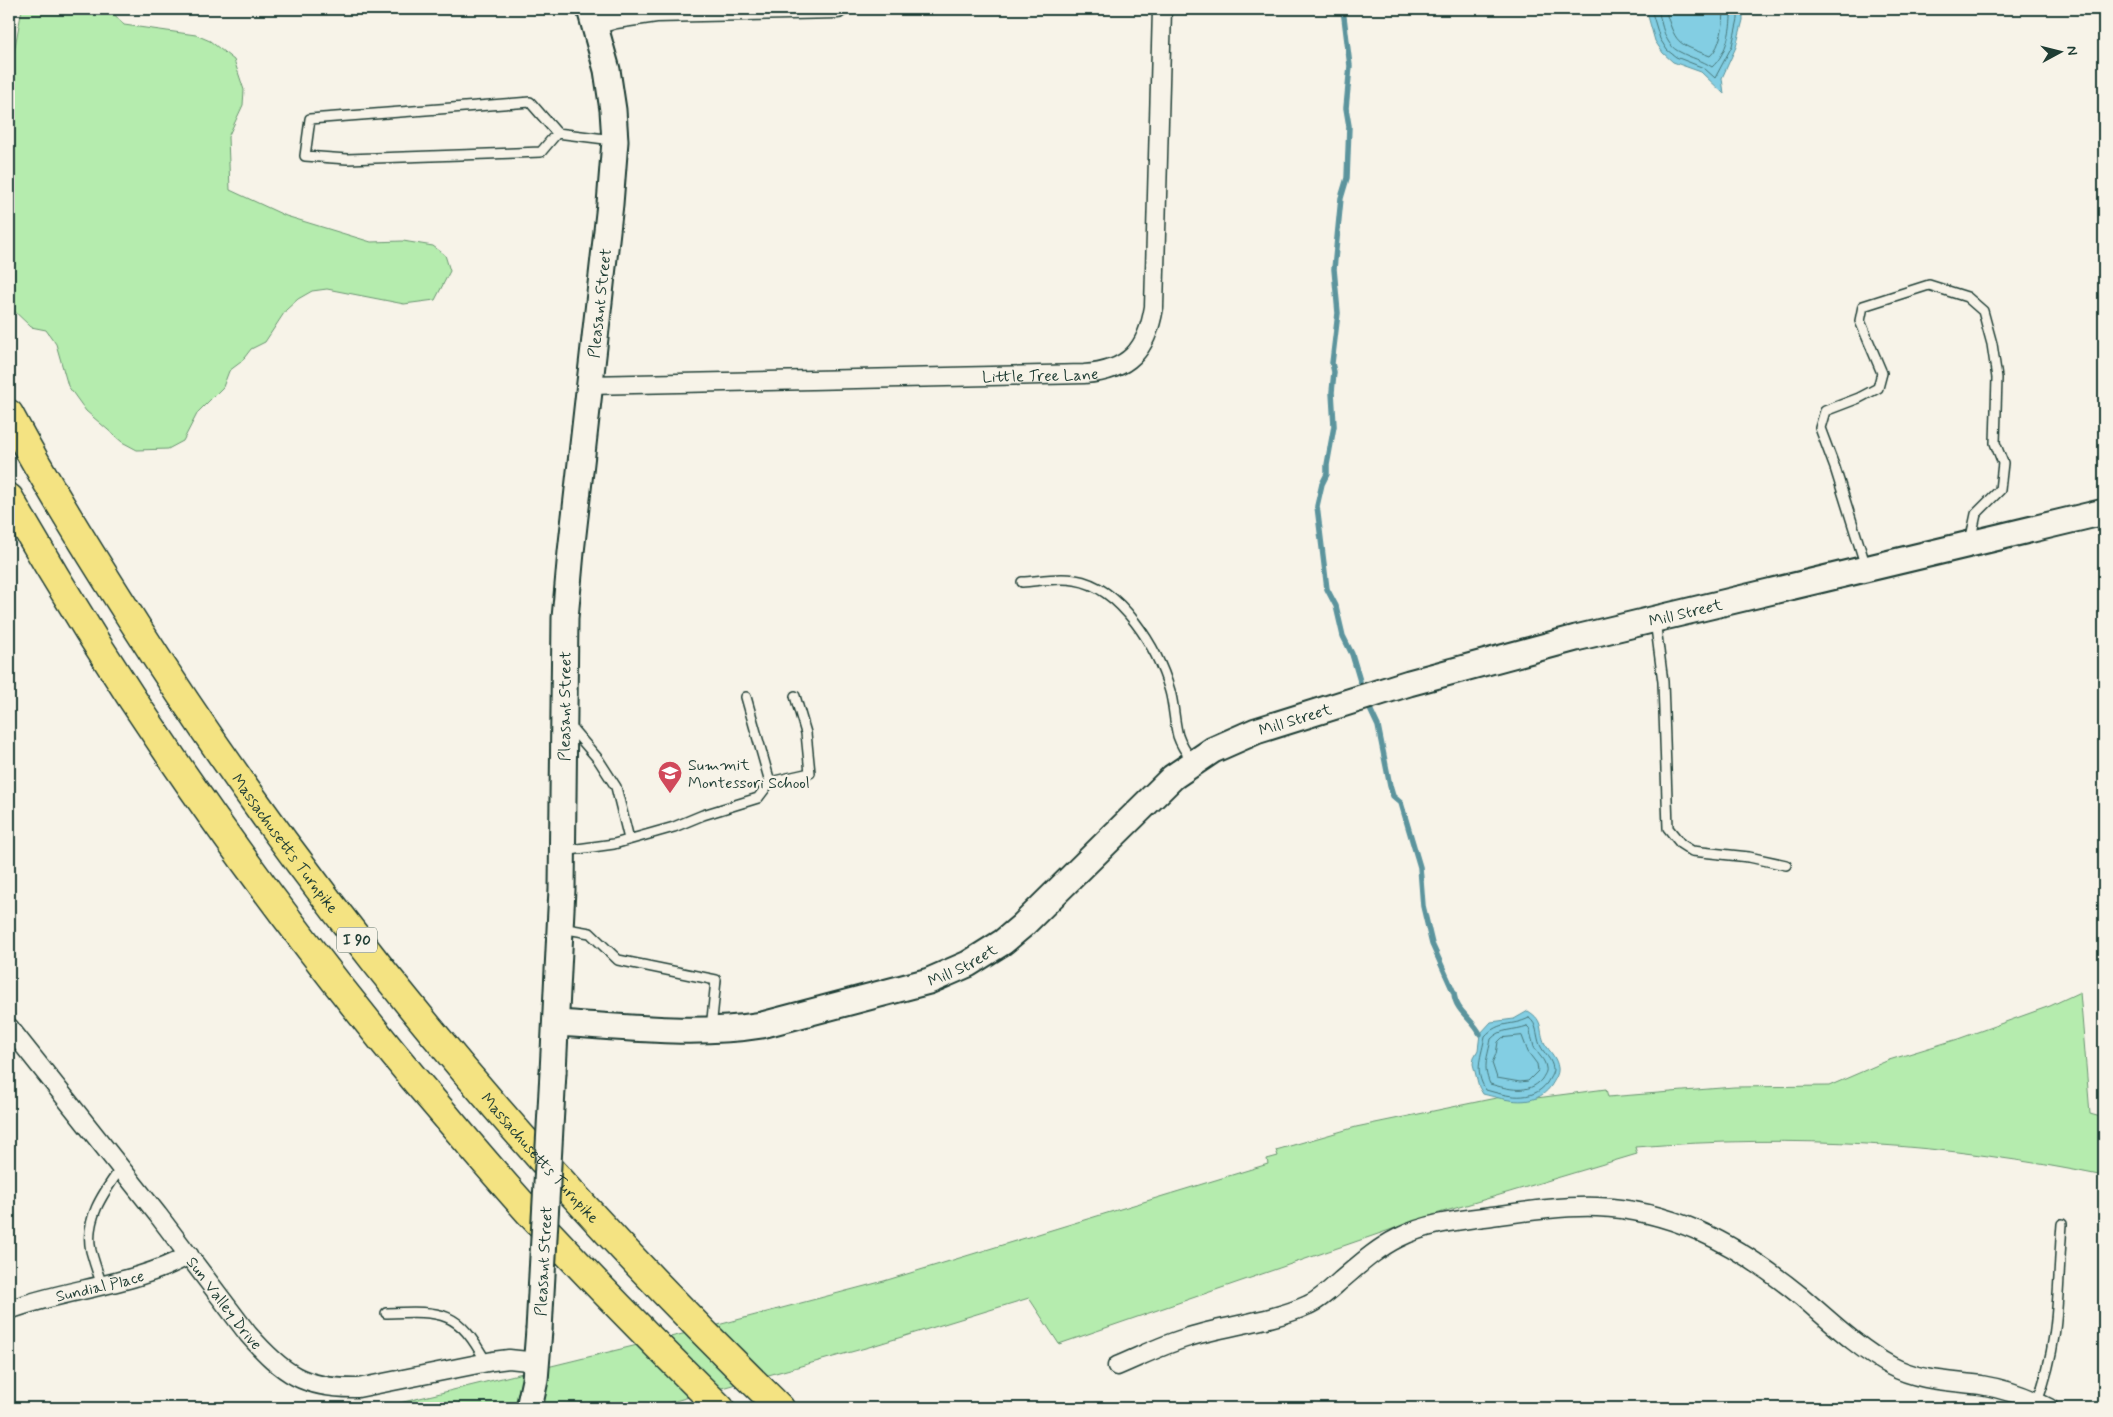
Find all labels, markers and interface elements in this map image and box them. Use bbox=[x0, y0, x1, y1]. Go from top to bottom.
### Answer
north arrow bbox=[2036, 28, 2086, 78]
text: N bbox=[2062, 45, 2081, 56]
street label: Pleasant Street bbox=[584, 247, 617, 359]
street label: Little Tree Lane bbox=[982, 363, 1100, 388]
street label: Mill Street bbox=[1647, 594, 1725, 632]
street label: Pleasant Street bbox=[554, 651, 577, 761]
street label: Mill Street bbox=[1256, 699, 1335, 741]
place label: Summit Montessori School bbox=[688, 755, 810, 794]
school or university icon: Summit Montessori School bbox=[657, 760, 683, 794]
street label: Massachusetts Turnpike bbox=[226, 770, 343, 919]
road number: I 90 bbox=[337, 928, 377, 952]
street label: Mill Street bbox=[925, 939, 1002, 992]
street label: Massachusetts Turnpike bbox=[476, 1089, 604, 1229]
street label: Pleasant Street bbox=[531, 1205, 558, 1317]
street label: Sun Valley Drive bbox=[181, 1253, 266, 1355]
street label: Sundial Place bbox=[54, 1266, 147, 1308]

